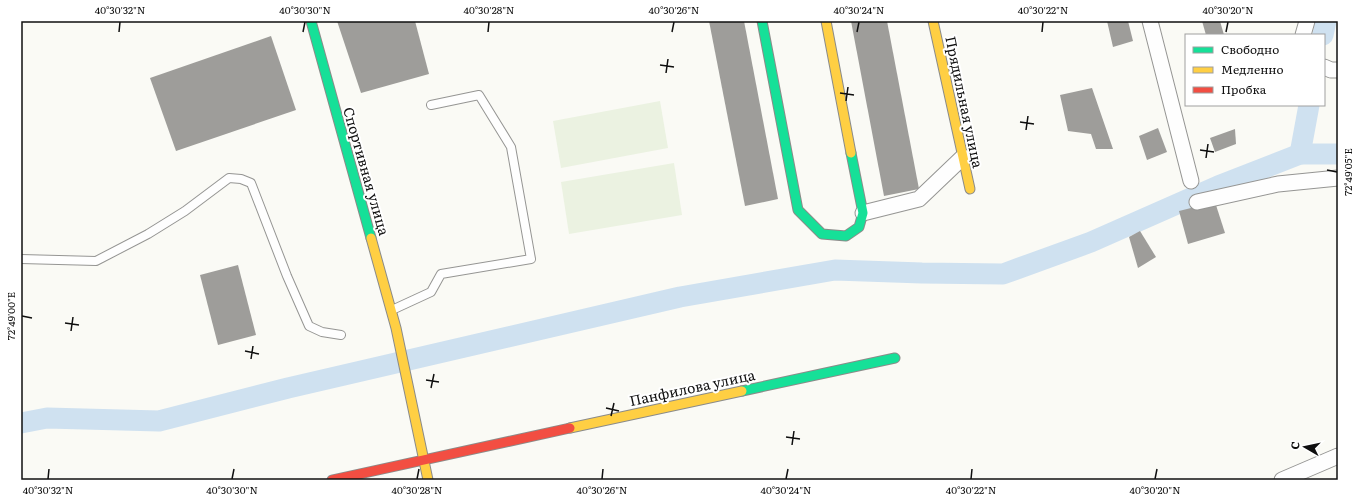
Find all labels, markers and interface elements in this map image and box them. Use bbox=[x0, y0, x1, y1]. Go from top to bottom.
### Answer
text: 40°30'32"N bbox=[95, 2, 145, 17]
text: 40°30'30"N bbox=[279, 2, 331, 17]
text: 40°30'28"N bbox=[464, 2, 514, 17]
text: 40°30'26"N bbox=[649, 2, 699, 17]
text: 40°30'24"N bbox=[834, 2, 884, 17]
text: 40°30'22"N bbox=[1018, 2, 1068, 17]
text: 40°30'20"N bbox=[1202, 2, 1254, 17]
street label: Прядильная улица bbox=[941, 34, 989, 170]
legend bbox=[1185, 34, 1325, 106]
text: Свободно bbox=[1221, 40, 1279, 58]
text: Медленно bbox=[1221, 60, 1284, 78]
text: Пробка bbox=[1221, 80, 1267, 98]
street label: Спортивная улица bbox=[339, 104, 395, 238]
text: 72°49'05"E bbox=[1340, 148, 1355, 196]
text: 72°49'00"E bbox=[3, 292, 18, 340]
street label: Панфилова улица bbox=[627, 364, 757, 410]
north arrow bbox=[1285, 427, 1325, 467]
text: С bbox=[1286, 440, 1303, 450]
text: 40°30'32"N bbox=[23, 482, 73, 497]
text: 40°30'30"N bbox=[206, 482, 258, 497]
text: 40°30'28"N bbox=[392, 482, 442, 497]
text: 40°30'26"N bbox=[577, 482, 627, 497]
text: 40°30'24"N bbox=[761, 482, 811, 497]
text: 40°30'22"N bbox=[946, 482, 996, 497]
text: 40°30'20"N bbox=[1129, 482, 1181, 497]

